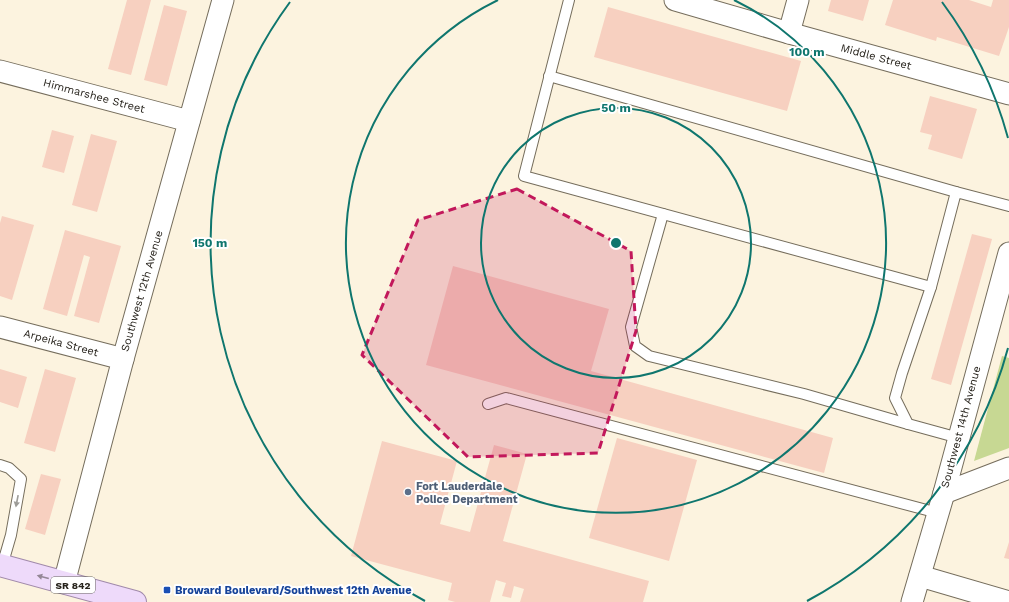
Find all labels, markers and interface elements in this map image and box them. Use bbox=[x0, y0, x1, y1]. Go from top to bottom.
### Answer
street label: Middle Street bbox=[839, 41, 913, 73]
text: 100 m bbox=[789, 45, 825, 59]
street label: Himmarshee Street bbox=[42, 76, 147, 116]
text: 50 m bbox=[601, 101, 631, 115]
street label: Southwest 12th Avenue bbox=[118, 229, 166, 353]
text: 150 m bbox=[193, 236, 227, 250]
centre of rings bbox=[609, 236, 623, 250]
street label: Arpeika Street bbox=[22, 327, 100, 359]
street label: Southwest 14th Avenue bbox=[938, 365, 984, 489]
place label: Fort Lauderdale Police Department bbox=[416, 480, 518, 506]
marker: Fort Lauderdale Police Department bbox=[403, 487, 413, 497]
one-way arrow bbox=[14, 494, 20, 507]
one-way arrow bbox=[37, 574, 49, 580]
road number: SR 842 bbox=[51, 577, 95, 593]
place label: Broward Boulevard/Southwest 12th Avenue bbox=[175, 584, 412, 597]
marker: Broward Boulevard/Southwest 12th Avenue bbox=[162, 585, 172, 595]

